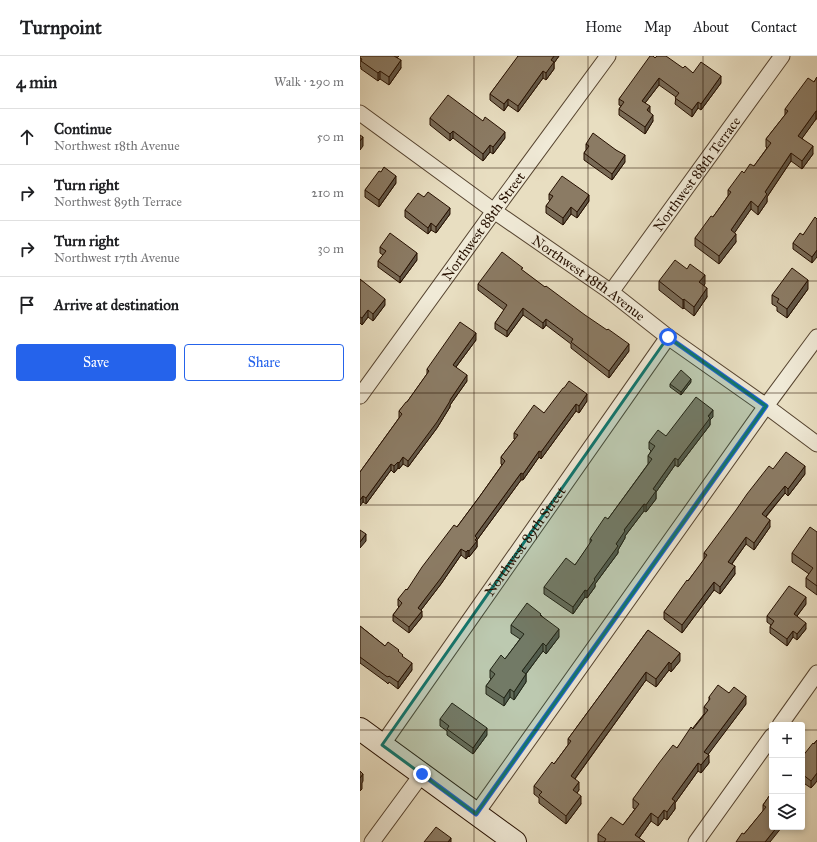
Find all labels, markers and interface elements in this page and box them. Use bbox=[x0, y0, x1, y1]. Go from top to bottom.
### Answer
text: Turnpoint bbox=[20, 16, 102, 39]
text: Home bbox=[585, 19, 622, 36]
text: Map bbox=[644, 19, 671, 36]
text: About bbox=[693, 19, 729, 36]
text: Contact bbox=[751, 19, 797, 36]
text: 4 min bbox=[16, 72, 57, 93]
text: Walk · 290 m bbox=[274, 74, 344, 90]
street label: Northwest 88th Terrace bbox=[649, 113, 744, 235]
text: Continue bbox=[54, 120, 112, 138]
icon: ahead bbox=[16, 126, 38, 148]
text: 50 m bbox=[317, 129, 344, 145]
text: Northwest 18th Avenue bbox=[54, 138, 180, 154]
street label: Northwest 88th Street bbox=[438, 168, 529, 284]
text: Turn right bbox=[54, 176, 119, 194]
icon: right bbox=[16, 182, 38, 204]
text: 210 m bbox=[311, 185, 344, 201]
text: Northwest 89th Terrace bbox=[54, 194, 182, 210]
street label: Northwest 18th Avenue bbox=[529, 231, 649, 324]
text: Turn right bbox=[54, 232, 119, 250]
icon: right bbox=[16, 238, 38, 260]
text: 30 m bbox=[318, 241, 344, 257]
text: Northwest 17th Avenue bbox=[54, 250, 180, 266]
icon: arrive bbox=[16, 294, 38, 316]
text: Arrive at destination bbox=[54, 296, 179, 314]
route start bbox=[659, 328, 677, 346]
button: Save bbox=[16, 344, 176, 381]
button: Share bbox=[184, 344, 344, 381]
street label: Northwest 89th Street bbox=[481, 483, 569, 599]
map controls bbox=[769, 722, 805, 830]
button: + bbox=[769, 722, 805, 758]
button: − bbox=[769, 758, 805, 794]
route end bbox=[413, 765, 431, 783]
button: layers bbox=[769, 794, 805, 830]

